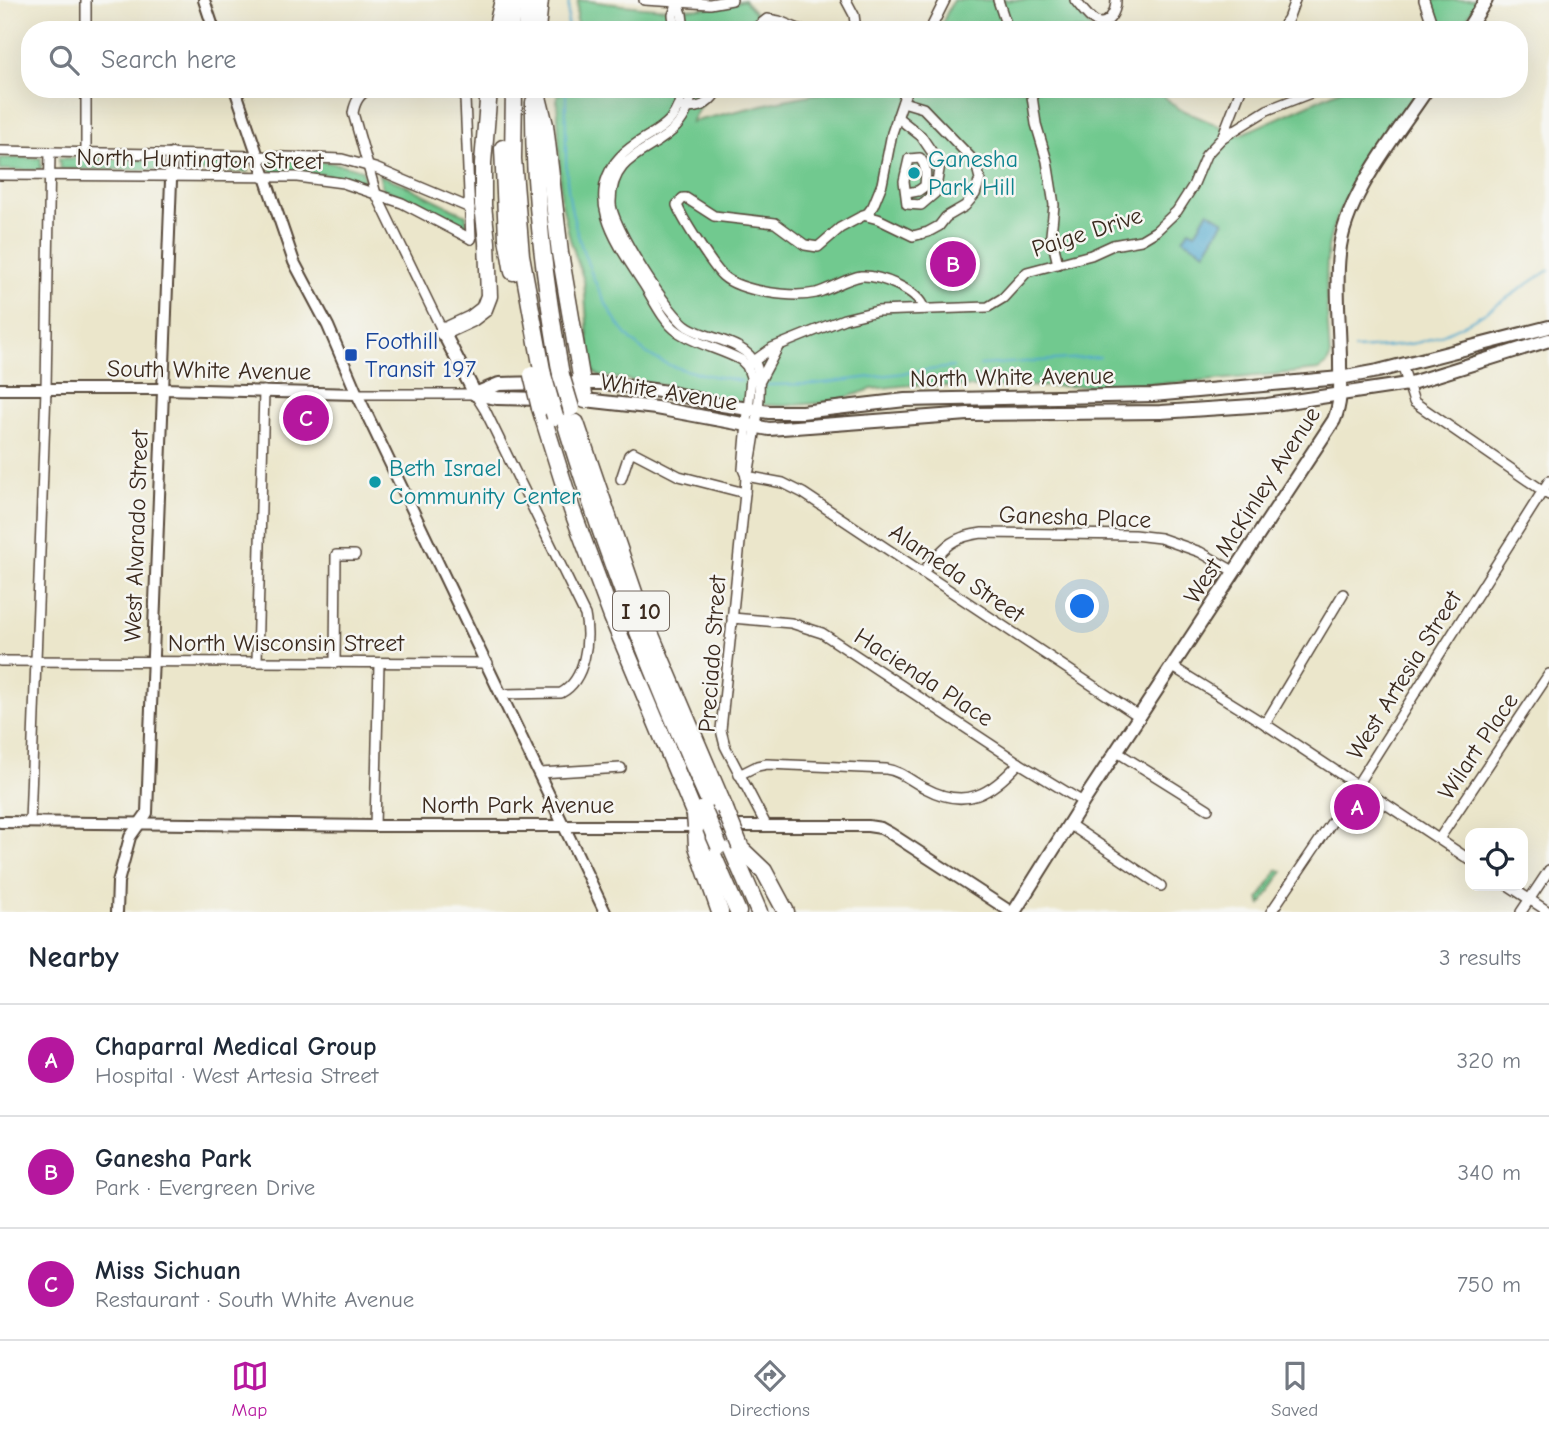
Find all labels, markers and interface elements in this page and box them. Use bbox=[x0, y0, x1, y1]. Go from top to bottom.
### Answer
search box bbox=[21, 21, 1528, 98]
icon: search bbox=[45, 41, 83, 79]
text: Search here bbox=[101, 45, 236, 75]
street label: North Huntington Street bbox=[76, 143, 325, 175]
place label: Ganesha Park Hill bbox=[928, 145, 1018, 201]
marker: Ganesha Park Hill bbox=[906, 165, 922, 181]
street label: Paige Drive bbox=[1028, 201, 1146, 263]
pin: B bbox=[930, 238, 976, 290]
place label: Foothill Transit 197 bbox=[365, 327, 476, 383]
marker: Foothill Transit 197 bbox=[343, 347, 359, 363]
street label: South White Avenue bbox=[107, 354, 311, 386]
street label: North White Avenue bbox=[910, 361, 1114, 393]
street label: White Avenue bbox=[598, 367, 740, 417]
pin: C bbox=[283, 392, 329, 444]
street label: West McKinley Avenue bbox=[1178, 401, 1326, 609]
street label: West Alvarado Street bbox=[118, 428, 154, 643]
place label: Beth Israel Community Center bbox=[389, 454, 581, 510]
marker: Beth Israel Community Center bbox=[367, 474, 383, 490]
street label: Ganesha Place bbox=[998, 500, 1152, 534]
street label: Alameda Street bbox=[884, 518, 1031, 629]
street label: Preciado Street bbox=[693, 573, 732, 734]
street label: West Artesia Street bbox=[1341, 585, 1468, 765]
your location bbox=[1065, 589, 1099, 623]
road number: I 10 bbox=[613, 592, 669, 631]
street label: Hacienda Place bbox=[849, 622, 999, 732]
street label: North Wisconsin Street bbox=[168, 629, 405, 657]
street label: Wilart Place bbox=[1432, 687, 1524, 805]
pin: A bbox=[1334, 781, 1380, 833]
street label: North Park Avenue bbox=[422, 791, 614, 819]
map controls bbox=[1465, 828, 1528, 891]
button: locate bbox=[1465, 828, 1528, 891]
text: Nearby bbox=[28, 940, 119, 975]
text: 3 results bbox=[1439, 944, 1521, 971]
text: Chaparral Medical Group bbox=[95, 1032, 376, 1062]
text: A bbox=[45, 1047, 57, 1074]
text: 320 m bbox=[1457, 1047, 1521, 1074]
text: Hospital · West Artesia Street bbox=[95, 1062, 378, 1089]
text: Ganesha Park bbox=[95, 1144, 251, 1174]
text: B bbox=[44, 1159, 58, 1186]
text: 340 m bbox=[1458, 1159, 1521, 1186]
text: Park · Evergreen Drive bbox=[95, 1174, 315, 1201]
text: Miss Sichuan bbox=[95, 1256, 241, 1286]
text: C bbox=[44, 1271, 58, 1298]
text: 750 m bbox=[1457, 1271, 1521, 1298]
text: Restaurant · South White Avenue bbox=[95, 1286, 414, 1313]
tab: Map bbox=[231, 1357, 269, 1421]
tab: Directions bbox=[730, 1357, 810, 1421]
tab: Saved bbox=[1271, 1357, 1318, 1421]

